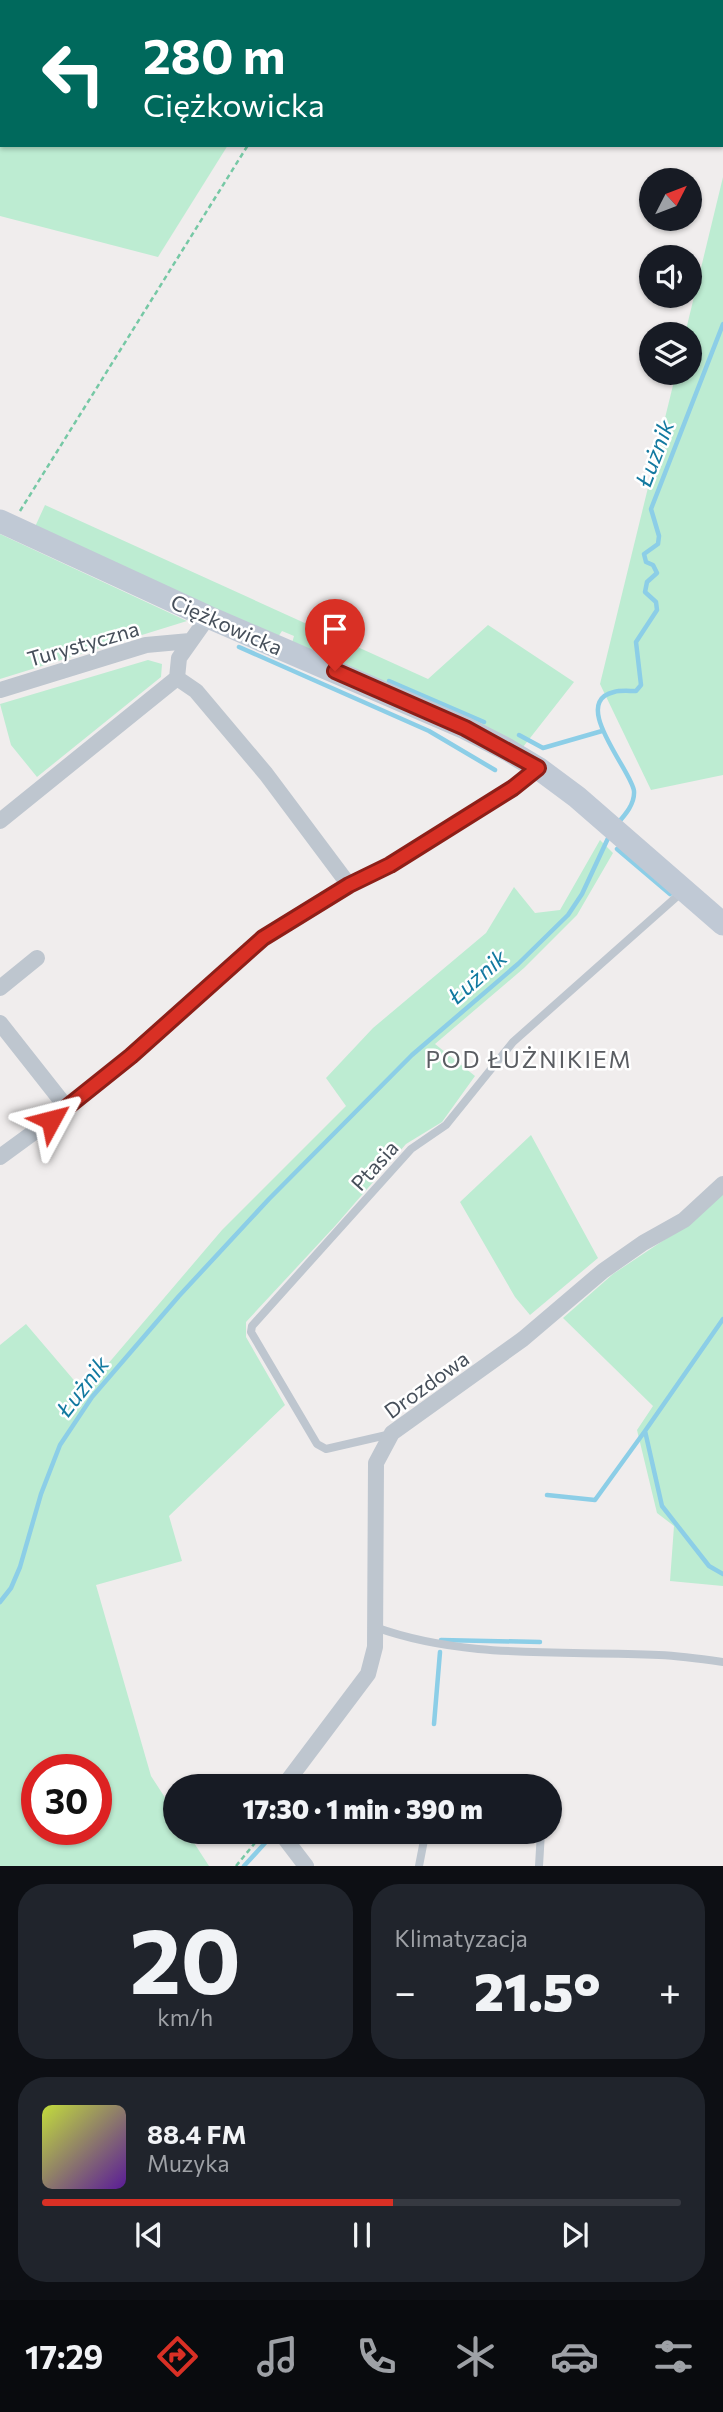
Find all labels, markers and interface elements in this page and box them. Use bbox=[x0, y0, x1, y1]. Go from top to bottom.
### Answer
text: 280 m bbox=[143, 24, 286, 84]
icon: left bbox=[28, 28, 119, 119]
text: Ciężkowicka bbox=[143, 84, 325, 124]
north arrow bbox=[639, 168, 702, 231]
map controls bbox=[639, 168, 702, 385]
button: sound bbox=[639, 245, 702, 308]
button: layers bbox=[639, 322, 702, 385]
water label: Łużnik bbox=[629, 415, 680, 490]
street label: Ciężkowicka bbox=[167, 588, 287, 660]
pin bbox=[305, 599, 365, 671]
icon: arrive bbox=[316, 610, 354, 648]
street label: Turystyczna bbox=[24, 615, 142, 671]
water label: Łużnik bbox=[442, 942, 513, 1009]
district label: POD ŁUŻNIKIEM bbox=[425, 1045, 633, 1073]
position arrow bbox=[14, 1083, 88, 1157]
street label: Ptasia bbox=[345, 1135, 403, 1195]
street label: Drozdowa bbox=[379, 1345, 473, 1423]
water label: Łużnik bbox=[50, 1350, 115, 1422]
speed limit sign: 30 bbox=[21, 1754, 112, 1845]
text: 17:30 · 1 min · 390 m bbox=[242, 1793, 483, 1824]
text: 20 bbox=[129, 1901, 241, 2013]
text: Klimatyzacja bbox=[395, 1924, 528, 1952]
text: 21.5° bbox=[474, 1958, 601, 2022]
text: − bbox=[395, 1967, 416, 2014]
text: + bbox=[659, 1967, 681, 2014]
text: km/h bbox=[157, 2003, 213, 2031]
text: 88.4 FM bbox=[147, 2118, 246, 2149]
text: Muzyka bbox=[147, 2149, 230, 2177]
icon: previous bbox=[130, 2216, 168, 2254]
icon: pause bbox=[343, 2216, 381, 2254]
icon: next bbox=[556, 2216, 594, 2254]
icon: directions bbox=[153, 2332, 202, 2381]
icon: music bbox=[253, 2332, 302, 2381]
icon: phone bbox=[352, 2332, 401, 2381]
icon: climate bbox=[451, 2332, 500, 2381]
icon: car bbox=[550, 2332, 599, 2381]
icon: filters bbox=[649, 2332, 698, 2381]
text: 17:29 bbox=[25, 2336, 103, 2376]

